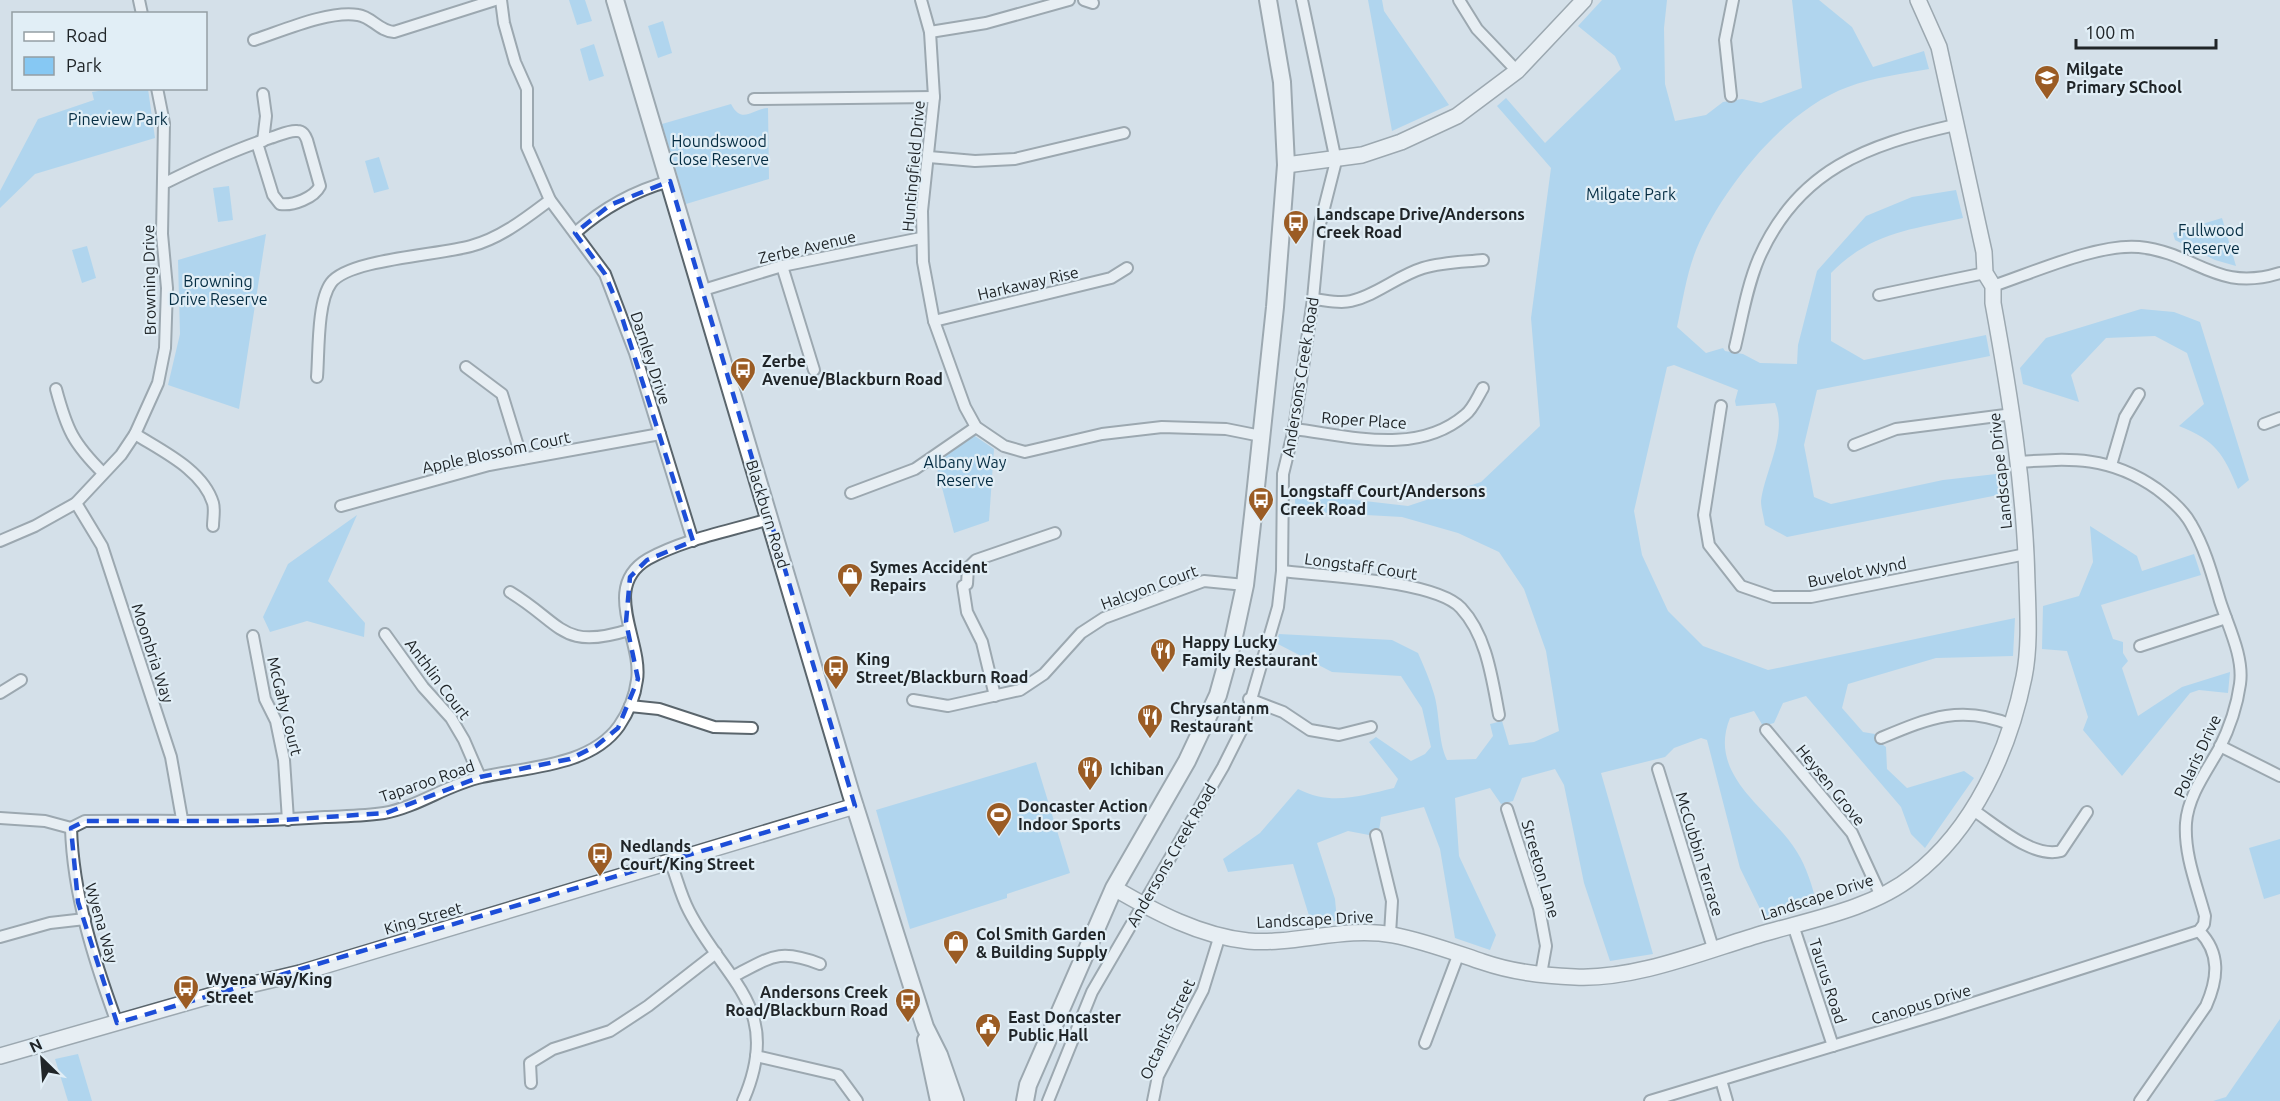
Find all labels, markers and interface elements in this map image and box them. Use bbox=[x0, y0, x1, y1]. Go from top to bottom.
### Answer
legend bbox=[12, 12, 207, 90]
scale bar bbox=[2076, 12, 2216, 50]
text: 100 m bbox=[2085, 22, 2135, 42]
text: Road bbox=[66, 25, 108, 45]
text: Park bbox=[66, 55, 102, 75]
place label: Milgate Primary SChool bbox=[2066, 60, 2182, 96]
school or university icon: Milgate Primary SChool bbox=[2032, 63, 2062, 101]
street label: Huntingfield Drive bbox=[898, 100, 928, 232]
park label: Pineview Park bbox=[68, 110, 168, 128]
park label: Houndswood Close Reserve bbox=[669, 132, 769, 168]
park label: Milgate Park bbox=[1586, 185, 1676, 203]
place label: Landscape Drive/Andersons Creek Road bbox=[1316, 205, 1525, 241]
bus stop icon: Landscape Drive/Andersons Creek Road bbox=[1281, 208, 1311, 246]
park label: Fullwood Reserve bbox=[2178, 221, 2244, 257]
street label: Browning Drive bbox=[139, 224, 159, 336]
street label: Zerbe Avenue bbox=[756, 227, 858, 267]
street label: Harkaway Rise bbox=[976, 263, 1080, 303]
park label: Browning Drive Reserve bbox=[168, 272, 268, 308]
street label: Andersons Creek Road bbox=[1278, 296, 1322, 458]
street label: Darnley Drive bbox=[627, 309, 675, 407]
place label: Zerbe Avenue/Blackburn Road bbox=[762, 352, 943, 388]
bus stop icon: Zerbe Avenue/Blackburn Road bbox=[728, 355, 758, 393]
street label: Roper Place bbox=[1321, 408, 1407, 432]
street label: Landscape Drive bbox=[1985, 412, 2015, 530]
street label: Apple Blossom Court bbox=[420, 427, 572, 476]
park label: Albany Way Reserve bbox=[924, 453, 1007, 489]
street label: Blackburn Road bbox=[743, 458, 793, 570]
place label: Longstaff Court/Andersons Creek Road bbox=[1280, 482, 1485, 518]
bus stop icon: Longstaff Court/Andersons Creek Road bbox=[1246, 485, 1276, 523]
street label: Longstaff Court bbox=[1303, 549, 1419, 583]
street label: Buvelot Wynd bbox=[1806, 554, 1908, 590]
place label: Symes Accident Repairs bbox=[870, 558, 988, 594]
shop icon: Symes Accident Repairs bbox=[835, 561, 865, 599]
street label: Halcyon Court bbox=[1098, 561, 1201, 613]
street label: Moonbria Way bbox=[128, 601, 178, 705]
place label: Happy Lucky Family Restaurant bbox=[1182, 633, 1318, 669]
street label: Anthlin Court bbox=[402, 635, 475, 724]
restaurant icon: Happy Lucky Family Restaurant bbox=[1148, 636, 1178, 674]
place label: King Street/Blackburn Road bbox=[856, 650, 1028, 686]
bus stop icon: King Street/Blackburn Road bbox=[821, 653, 851, 691]
street label: McGahy Court bbox=[264, 655, 306, 758]
place label: Chrysantanm Restaurant bbox=[1170, 699, 1269, 735]
restaurant icon: Chrysantanm Restaurant bbox=[1135, 702, 1165, 740]
street label: Polaris Drive bbox=[2170, 712, 2224, 800]
street label: Heysen Grove bbox=[1793, 741, 1869, 829]
restaurant icon: Ichiban bbox=[1075, 754, 1105, 792]
street label: Taparoo Road bbox=[377, 756, 477, 806]
place label: Ichiban bbox=[1110, 760, 1164, 778]
street label: Andersons Creek Road bbox=[1123, 780, 1219, 930]
street label: McCubbin Terrace bbox=[1673, 790, 1727, 918]
place label: Doncaster Action Indoor Sports bbox=[1018, 797, 1148, 833]
sports icon: Doncaster Action Indoor Sports bbox=[984, 800, 1014, 838]
street label: Streeton Lane bbox=[1518, 818, 1564, 920]
place label: Nedlands Court/King Street bbox=[620, 837, 755, 873]
bus stop icon: Nedlands Court/King Street bbox=[585, 840, 615, 878]
street label: Landscape Drive bbox=[1759, 870, 1875, 924]
street label: Wyena Way bbox=[82, 881, 122, 966]
street label: King Street bbox=[382, 898, 465, 938]
street label: Landscape Drive bbox=[1256, 907, 1374, 931]
place label: Col Smith Garden & Building Supply bbox=[976, 925, 1108, 961]
shop icon: Col Smith Garden & Building Supply bbox=[941, 928, 971, 966]
street label: Taurus Road bbox=[1806, 936, 1850, 1026]
place label: Wyena Way/King Street bbox=[206, 970, 333, 1006]
bus stop icon: Wyena Way/King Street bbox=[171, 973, 201, 1011]
street label: Octantis Street bbox=[1136, 975, 1198, 1082]
street label: Canopus Drive bbox=[1869, 980, 1973, 1028]
place label: Andersons Creek Road/Blackburn Road bbox=[725, 983, 888, 1019]
bus stop icon: Andersons Creek Road/Blackburn Road bbox=[893, 986, 923, 1024]
place label: East Doncaster Public Hall bbox=[1008, 1008, 1122, 1044]
public building icon: East Doncaster Public Hall bbox=[973, 1011, 1003, 1049]
north arrow bbox=[12, 1029, 72, 1089]
text: N bbox=[26, 1035, 45, 1056]

